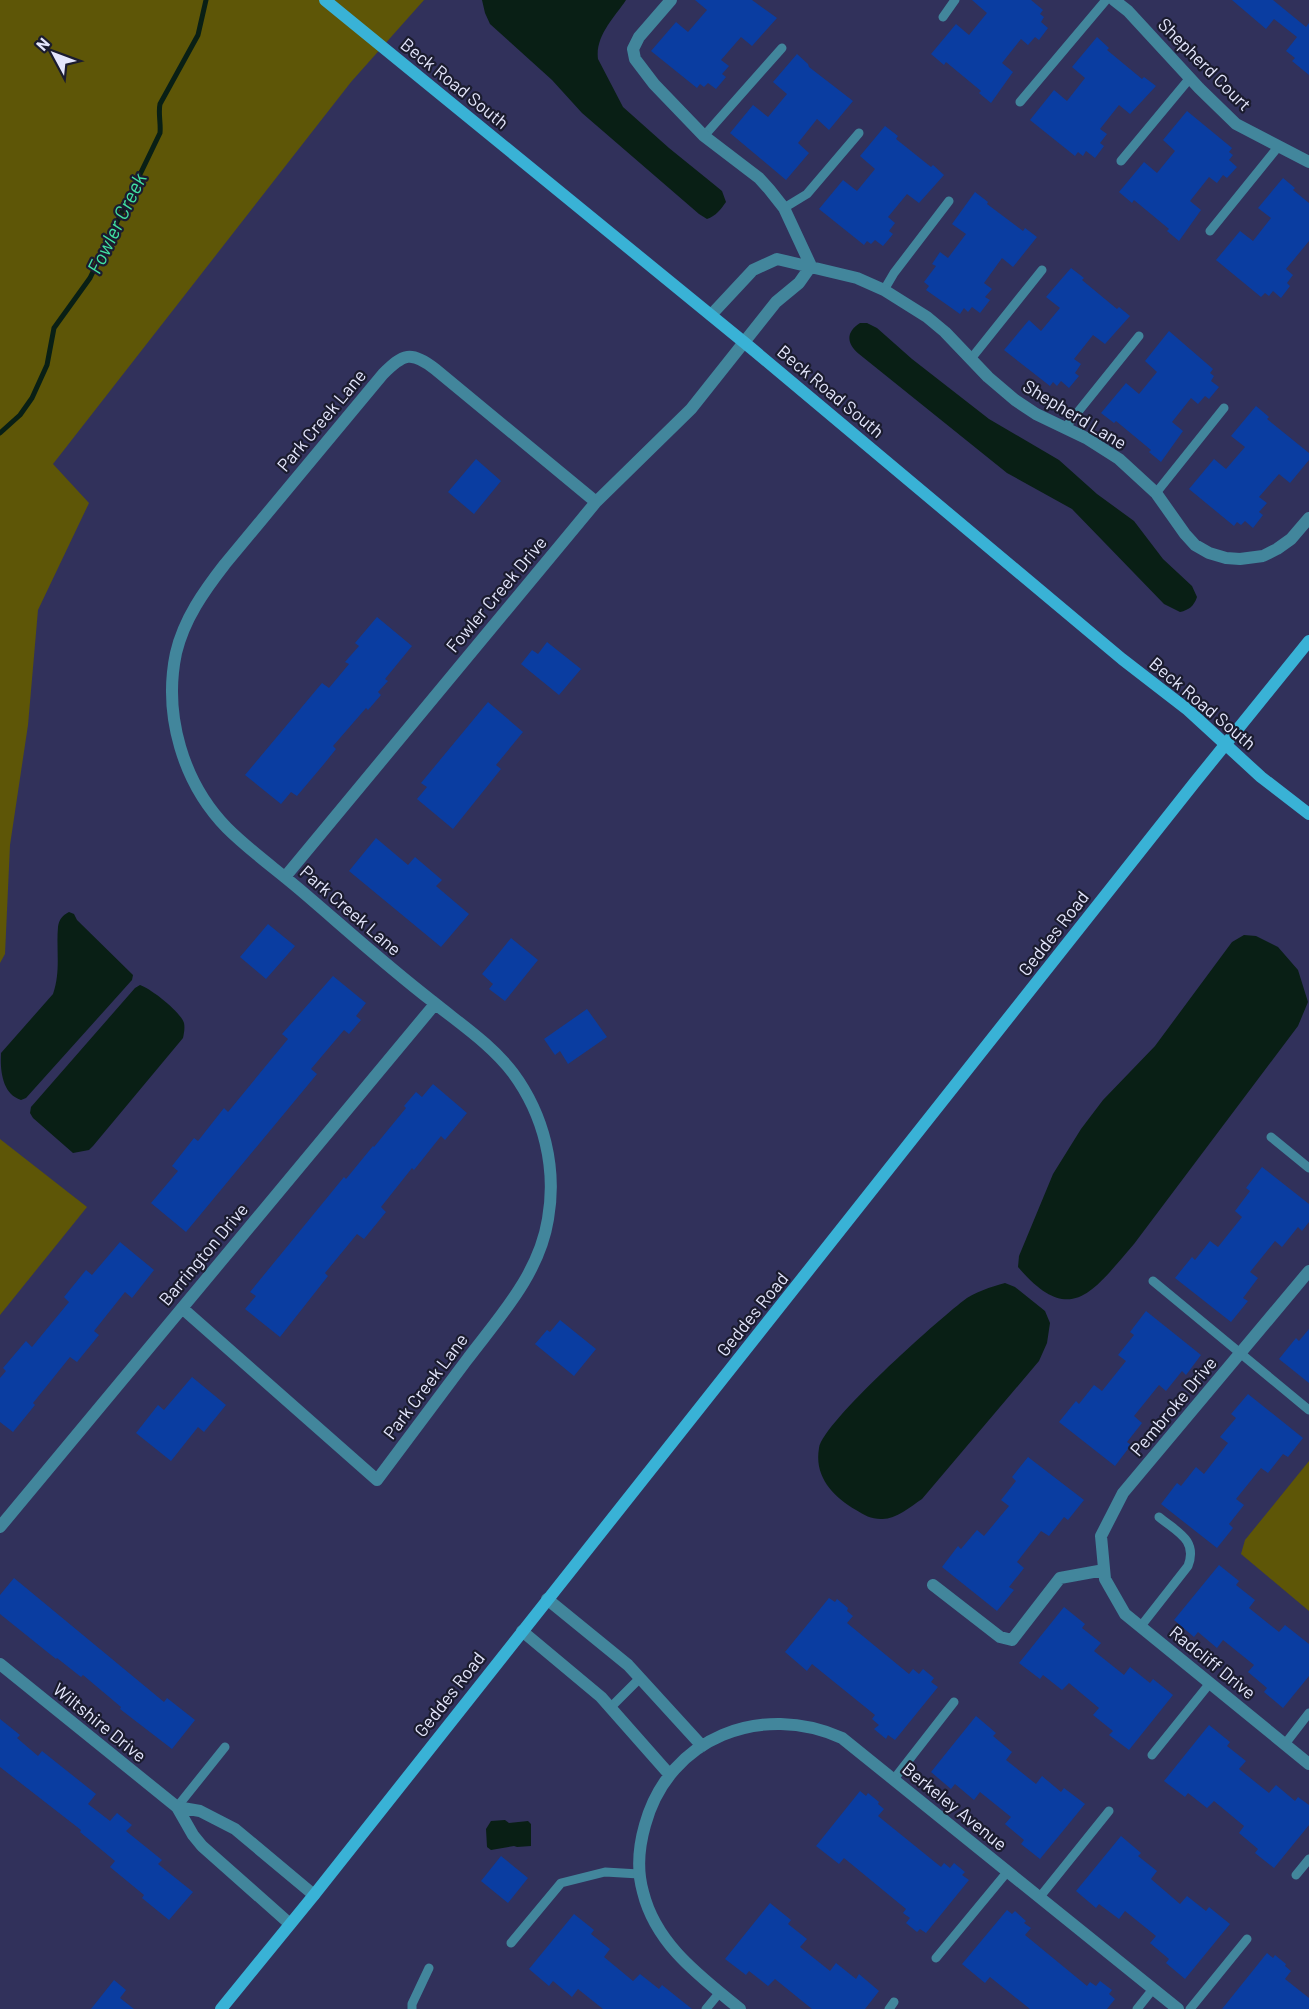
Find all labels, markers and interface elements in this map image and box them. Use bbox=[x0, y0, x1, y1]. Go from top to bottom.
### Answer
street label: Shepherd Court bbox=[1154, 13, 1256, 115]
north arrow bbox=[24, 24, 84, 84]
street label: Beck Road South bbox=[397, 33, 513, 133]
text: N bbox=[32, 34, 53, 54]
water label: Fowler Creek bbox=[81, 168, 151, 277]
street label: Beck Road South bbox=[773, 340, 889, 442]
street label: Park Creek Lane bbox=[272, 364, 370, 476]
street label: Shepherd Lane bbox=[1019, 374, 1131, 454]
street label: Fowler Creek Drive bbox=[441, 531, 551, 657]
street label: Beck Road South bbox=[1145, 652, 1261, 754]
street label: Park Creek Lane bbox=[296, 860, 406, 960]
street label: Geddes Road bbox=[1013, 886, 1093, 980]
street label: Barrington Drive bbox=[154, 1198, 252, 1310]
street label: Geddes Road bbox=[711, 1268, 793, 1360]
street label: Park Creek Lane bbox=[378, 1329, 472, 1443]
street label: Pembroke Drive bbox=[1125, 1352, 1221, 1460]
street label: Radcliff Drive bbox=[1165, 1621, 1261, 1703]
street label: Geddes Road bbox=[409, 1647, 489, 1741]
street label: Wiltshire Drive bbox=[49, 1678, 151, 1766]
street label: Berkeley Avenue bbox=[898, 1757, 1012, 1855]

